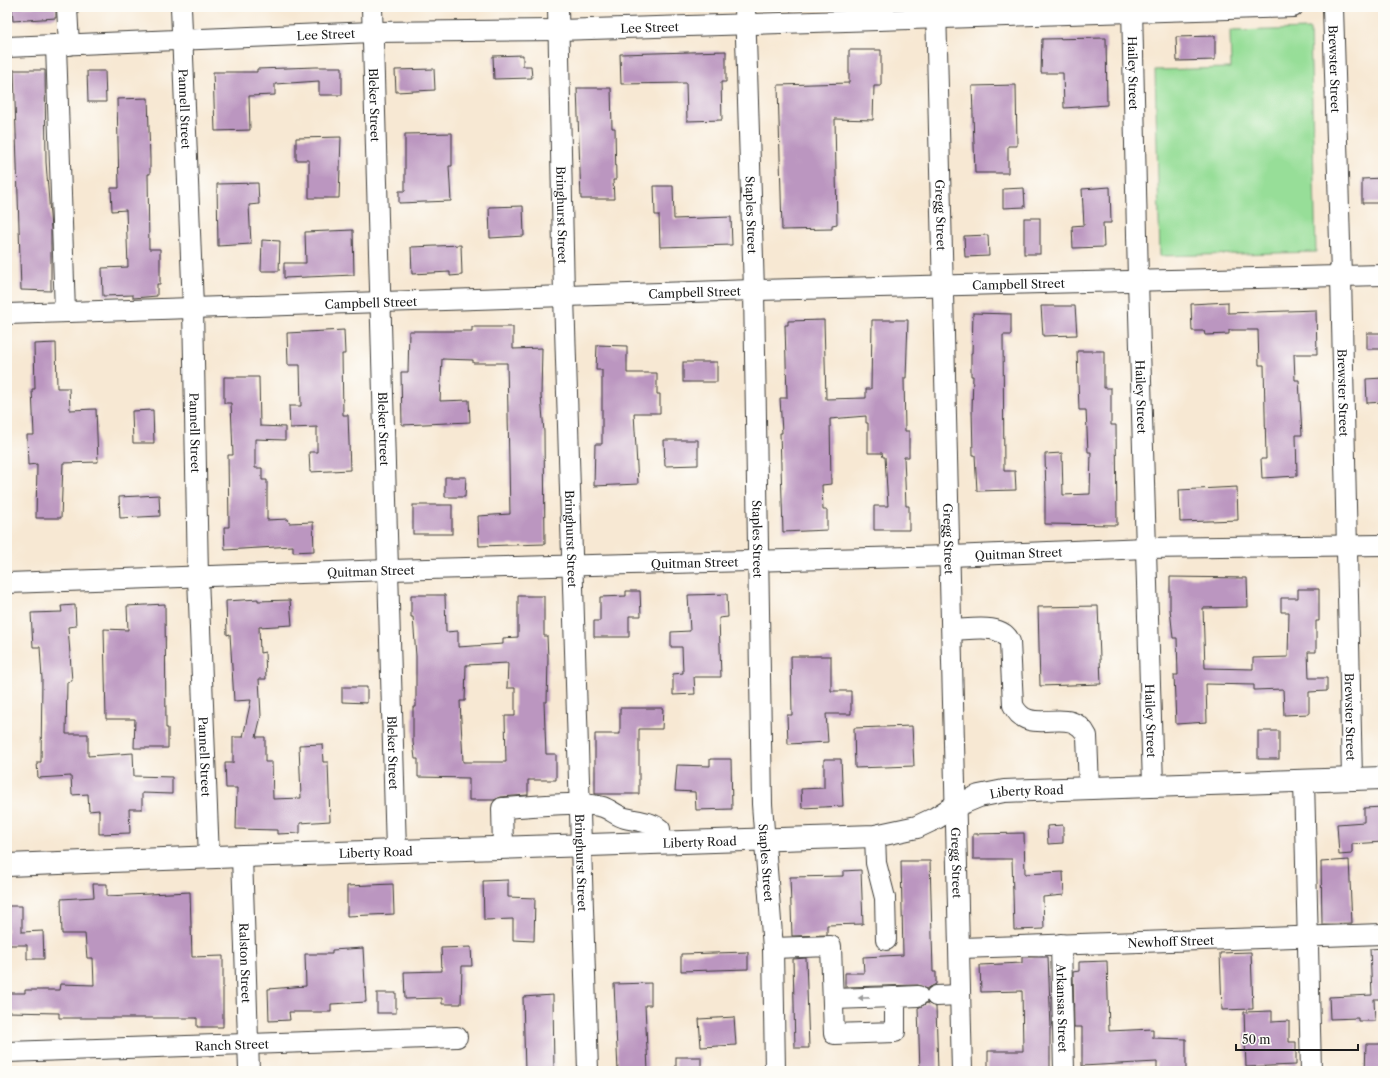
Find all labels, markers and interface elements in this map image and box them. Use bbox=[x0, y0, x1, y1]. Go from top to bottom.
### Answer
street label: Lee Street bbox=[620, 19, 680, 36]
street label: Lee Street bbox=[296, 25, 356, 43]
street label: Brewster Street bbox=[1326, 25, 1344, 114]
street label: Hailey Street bbox=[1125, 36, 1142, 111]
street label: Pannell Street bbox=[176, 68, 194, 150]
street label: Bleker Street bbox=[366, 68, 383, 143]
street label: Bringhurst Street bbox=[554, 166, 571, 265]
street label: Staples Street bbox=[743, 176, 760, 255]
street label: Gregg Street bbox=[933, 179, 949, 251]
street label: Campbell Street bbox=[972, 275, 1066, 292]
street label: Campbell Street bbox=[648, 283, 742, 301]
street label: Campbell Street bbox=[324, 293, 418, 311]
street label: Brewster Street bbox=[1335, 349, 1352, 438]
street label: Hailey Street bbox=[1133, 360, 1150, 435]
street label: Pannell Street bbox=[187, 392, 204, 474]
street label: Bleker Street bbox=[375, 392, 393, 467]
street label: Bringhurst Street bbox=[563, 490, 581, 589]
street label: Staples Street bbox=[750, 500, 766, 579]
street label: Gregg Street bbox=[941, 503, 957, 575]
street label: Quitman Street bbox=[974, 544, 1063, 563]
street label: Quitman Street bbox=[651, 554, 739, 571]
street label: Quitman Street bbox=[327, 562, 416, 580]
street label: Brewster Street bbox=[1342, 673, 1359, 762]
street label: Hailey Street bbox=[1142, 684, 1160, 759]
street label: Pannell Street bbox=[196, 716, 214, 798]
street label: Bleker Street bbox=[385, 716, 402, 791]
street label: Liberty Road bbox=[988, 781, 1064, 801]
street label: Bringhurst Street bbox=[573, 814, 591, 912]
street label: Staples Street bbox=[756, 823, 777, 903]
street label: Gregg Street bbox=[949, 827, 965, 899]
street label: Liberty Road bbox=[662, 833, 738, 850]
street label: Liberty Road bbox=[339, 843, 414, 860]
street label: Ralston Street bbox=[237, 923, 254, 1004]
street label: Newhoff Street bbox=[1127, 932, 1215, 950]
street label: Arkansas Street bbox=[1054, 963, 1071, 1053]
one-way arrow bbox=[857, 995, 870, 1001]
scale bar bbox=[1236, 1026, 1358, 1052]
text: 50 m bbox=[1242, 1032, 1271, 1047]
street label: Ranch Street bbox=[195, 1036, 270, 1053]

